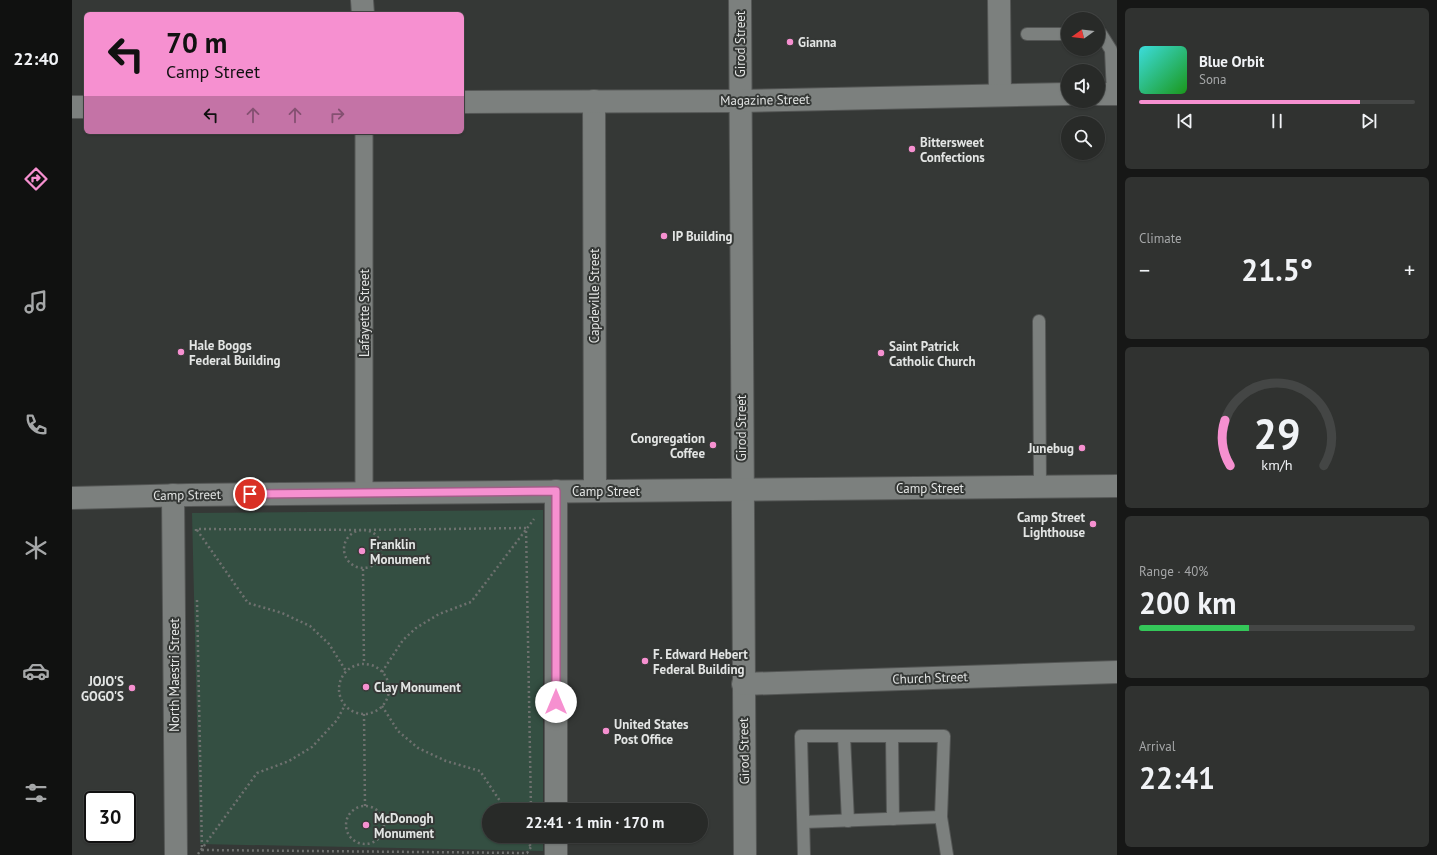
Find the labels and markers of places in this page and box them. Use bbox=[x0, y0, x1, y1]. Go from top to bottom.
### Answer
place label: Gianna bbox=[798, 34, 836, 51]
marker: Gianna bbox=[785, 37, 795, 47]
place label: Bittersweet Confections bbox=[920, 134, 985, 166]
marker: Bittersweet Confections bbox=[907, 144, 917, 154]
place label: IP Building bbox=[672, 228, 732, 245]
marker: IP Building bbox=[659, 231, 669, 241]
place label: Hale Boggs Federal Building bbox=[189, 337, 281, 369]
place label: Saint Patrick Catholic Church bbox=[889, 338, 976, 370]
marker: Hale Boggs Federal Building bbox=[176, 347, 186, 357]
marker: Saint Patrick Catholic Church bbox=[876, 348, 886, 358]
place label: Congregation Coffee bbox=[631, 430, 705, 462]
marker: Congregation Coffee bbox=[708, 440, 718, 450]
place label: Junebug bbox=[1027, 440, 1074, 457]
marker: Junebug bbox=[1077, 443, 1087, 453]
pin bbox=[233, 477, 267, 511]
place label: Camp Street Lighthouse bbox=[1017, 509, 1085, 541]
marker: Camp Street Lighthouse bbox=[1088, 519, 1098, 529]
place label: Franklin Monument bbox=[370, 536, 431, 568]
marker: Franklin Monument bbox=[357, 546, 367, 556]
place label: F. Edward Hebert Federal Building bbox=[653, 646, 748, 678]
marker: F. Edward Hebert Federal Building bbox=[640, 656, 650, 666]
place label: JOJO'S GOGO'S bbox=[81, 673, 124, 705]
place label: Clay Monument bbox=[374, 679, 461, 696]
marker: Clay Monument bbox=[361, 682, 371, 692]
marker: JOJO'S GOGO'S bbox=[127, 683, 137, 693]
place label: United States Post Office bbox=[614, 716, 689, 748]
marker: United States Post Office bbox=[601, 726, 611, 736]
place label: McDonogh Monument bbox=[374, 810, 435, 842]
marker: McDonogh Monument bbox=[361, 820, 371, 830]

